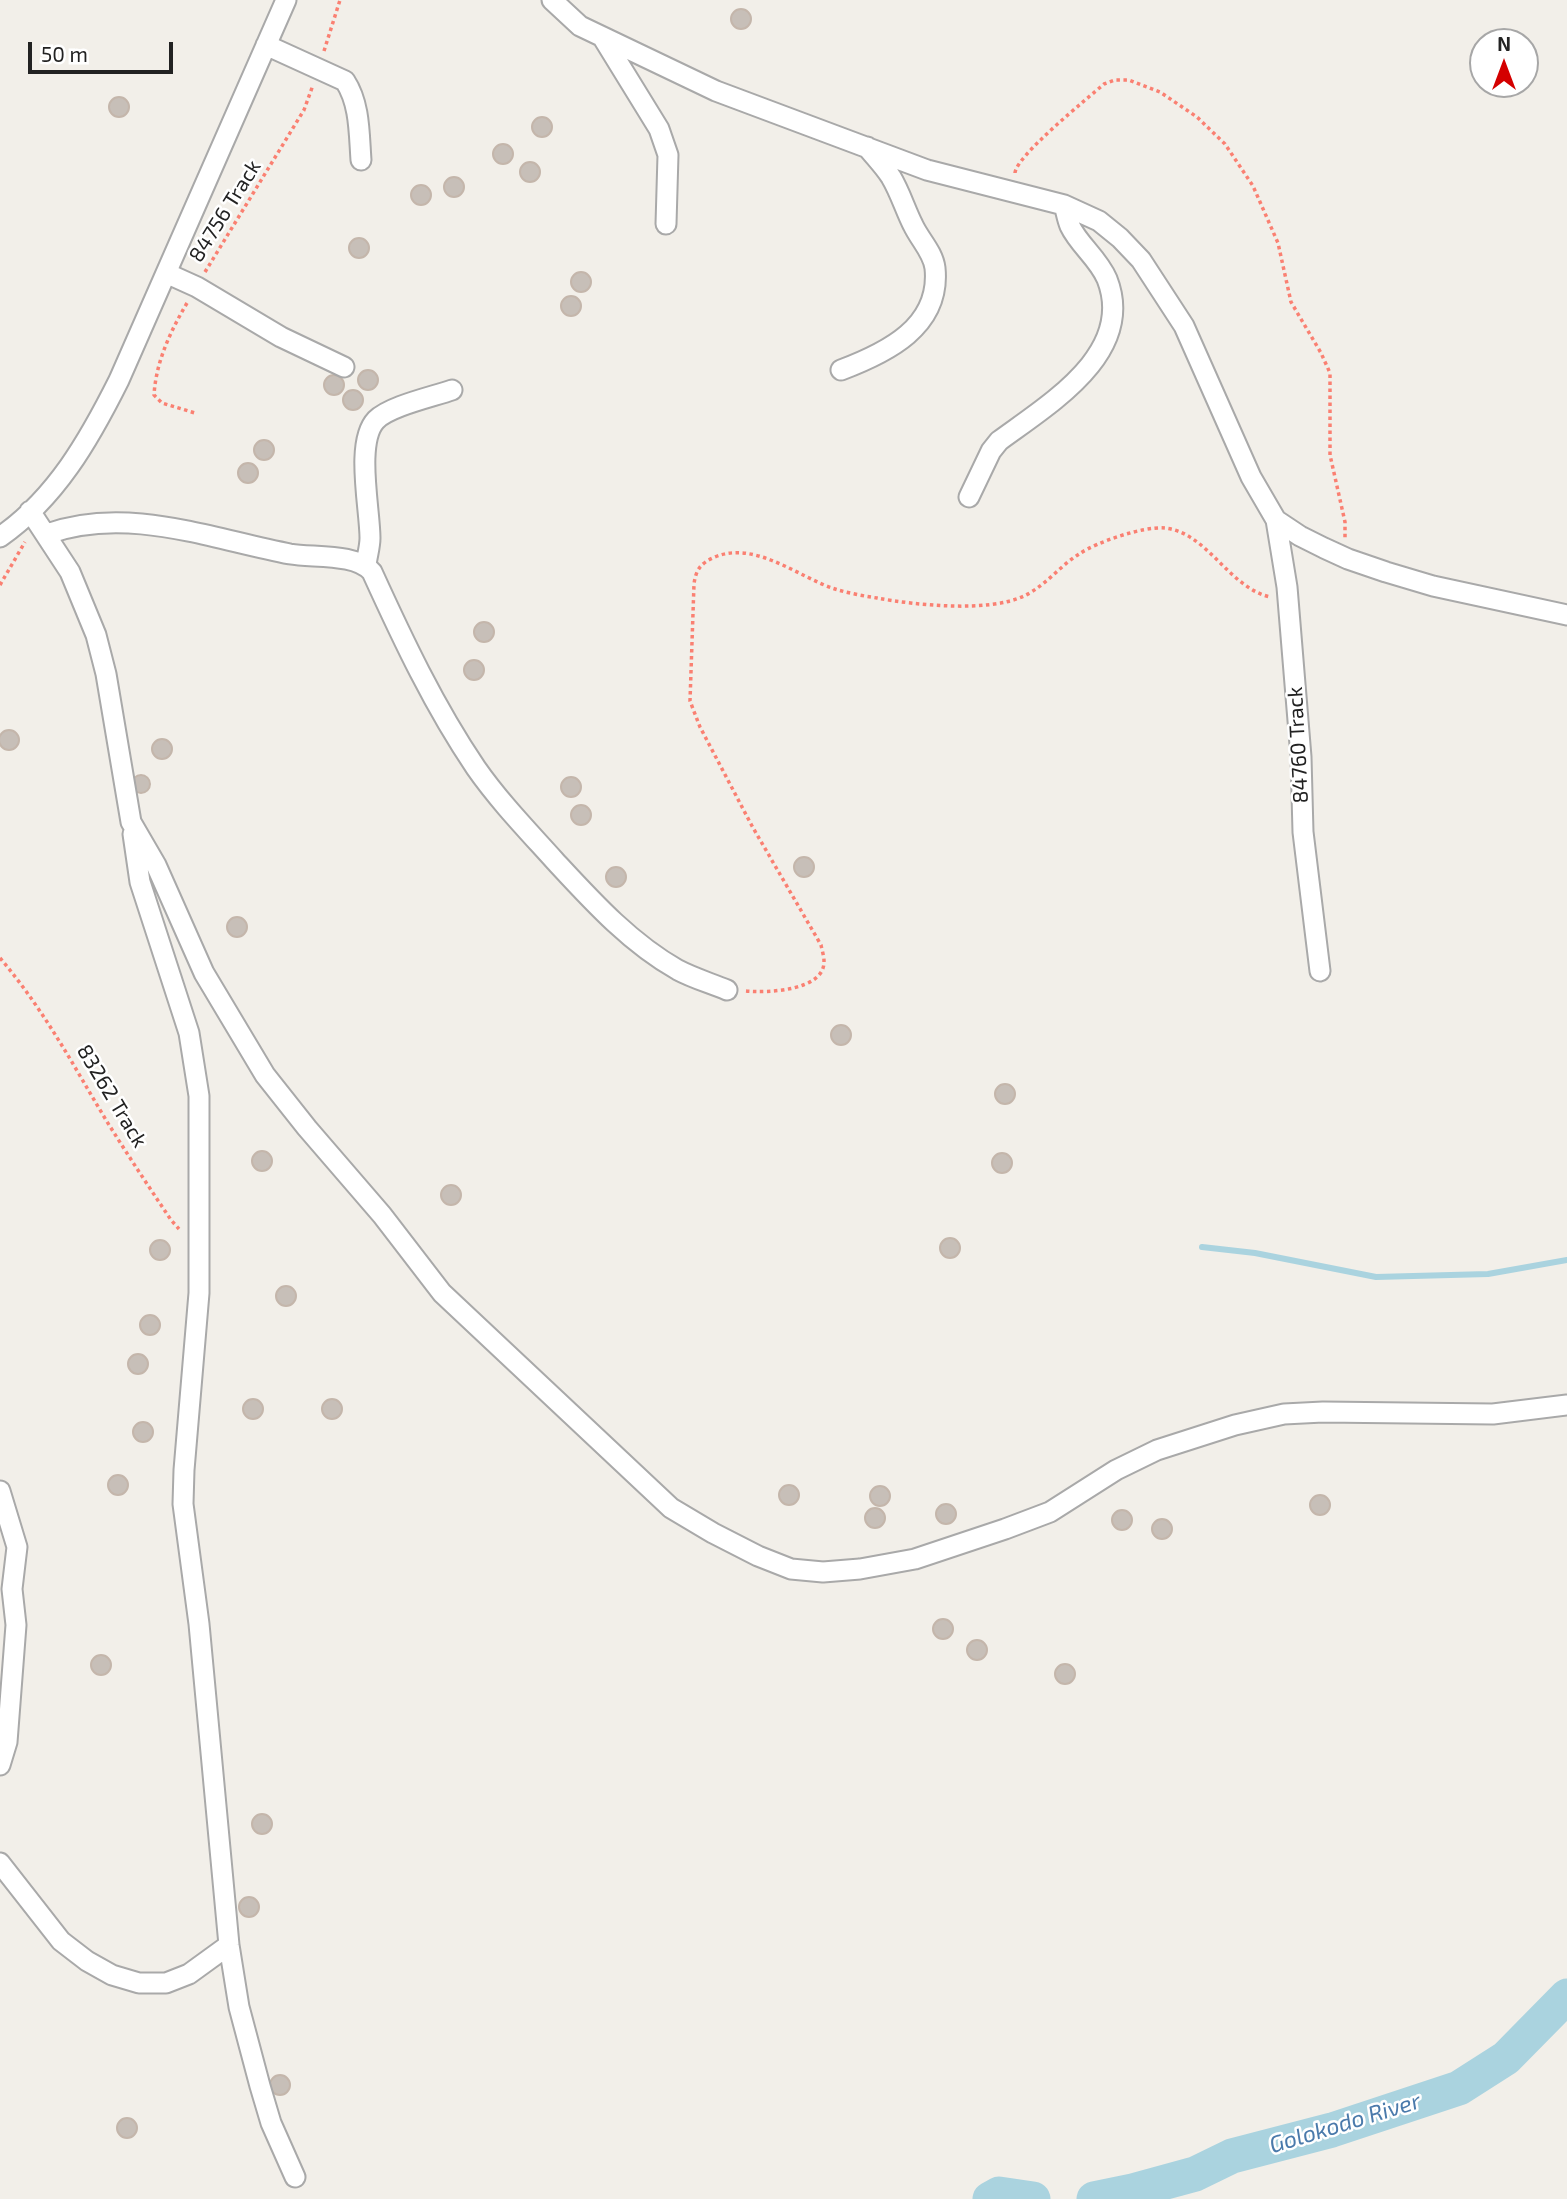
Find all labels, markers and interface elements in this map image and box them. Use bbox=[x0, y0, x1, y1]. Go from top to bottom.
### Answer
scale bar bbox=[32, 28, 177, 72]
north arrow bbox=[1469, 28, 1539, 98]
text: N bbox=[1497, 32, 1511, 55]
text: 50 m bbox=[41, 41, 88, 66]
street label: 84756 Track bbox=[184, 155, 266, 267]
street label: 84760 Track bbox=[1282, 686, 1314, 804]
street label: 83262 Track bbox=[71, 1040, 153, 1152]
water label: Golokodo River bbox=[1266, 2087, 1424, 2159]

